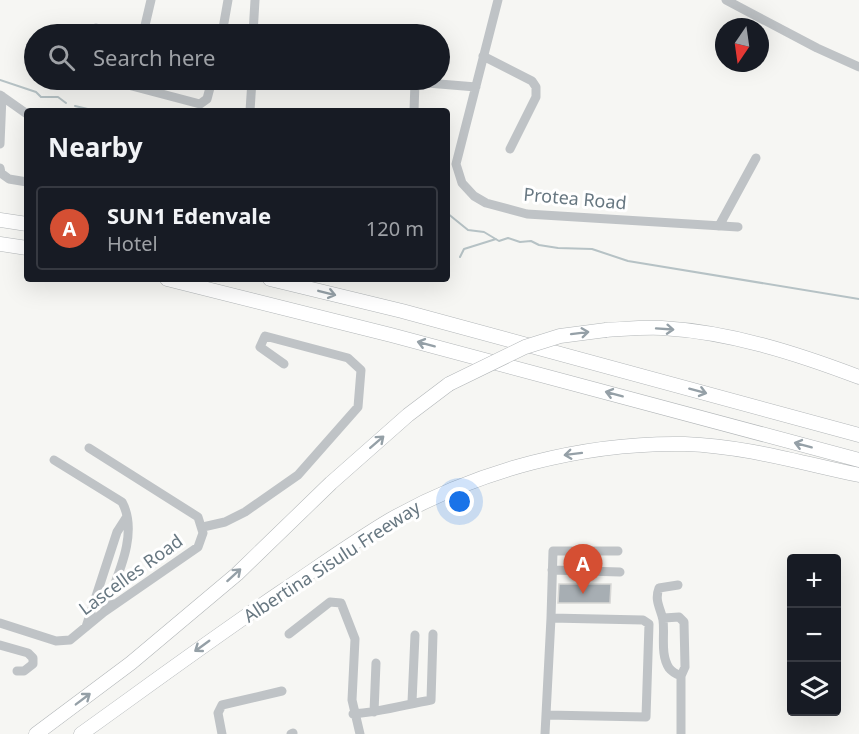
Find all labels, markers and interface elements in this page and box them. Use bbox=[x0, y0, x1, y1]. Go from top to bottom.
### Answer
north arrow bbox=[715, 18, 769, 72]
search box bbox=[24, 24, 450, 90]
icon: search bbox=[45, 41, 78, 74]
text: Search here bbox=[93, 42, 215, 72]
text: Nearby bbox=[48, 129, 143, 165]
street label: Protea Road bbox=[522, 182, 628, 214]
text: SUN1 Edenvale bbox=[107, 200, 271, 230]
text: A bbox=[63, 215, 76, 242]
text: 120 m bbox=[366, 215, 424, 242]
text: Hotel bbox=[107, 230, 158, 257]
one-way arrow bbox=[317, 287, 336, 299]
one-way arrow bbox=[654, 324, 674, 335]
one-way arrow bbox=[570, 328, 590, 339]
one-way arrow bbox=[417, 338, 436, 349]
one-way arrow bbox=[688, 386, 707, 397]
one-way arrow bbox=[605, 388, 624, 399]
one-way arrow bbox=[368, 436, 384, 450]
one-way arrow bbox=[793, 438, 812, 450]
one-way arrow bbox=[564, 449, 583, 460]
your location bbox=[445, 487, 474, 516]
street label: Albertina Sisulu Freeway bbox=[238, 494, 425, 627]
street label: Lascelles Road bbox=[74, 528, 187, 620]
pin: A bbox=[564, 544, 602, 594]
map controls bbox=[787, 554, 841, 716]
button: + bbox=[787, 554, 841, 608]
one-way arrow bbox=[226, 569, 242, 582]
button: − bbox=[787, 608, 841, 662]
one-way arrow bbox=[195, 640, 211, 653]
button: layers bbox=[787, 662, 841, 716]
one-way arrow bbox=[75, 692, 91, 705]

